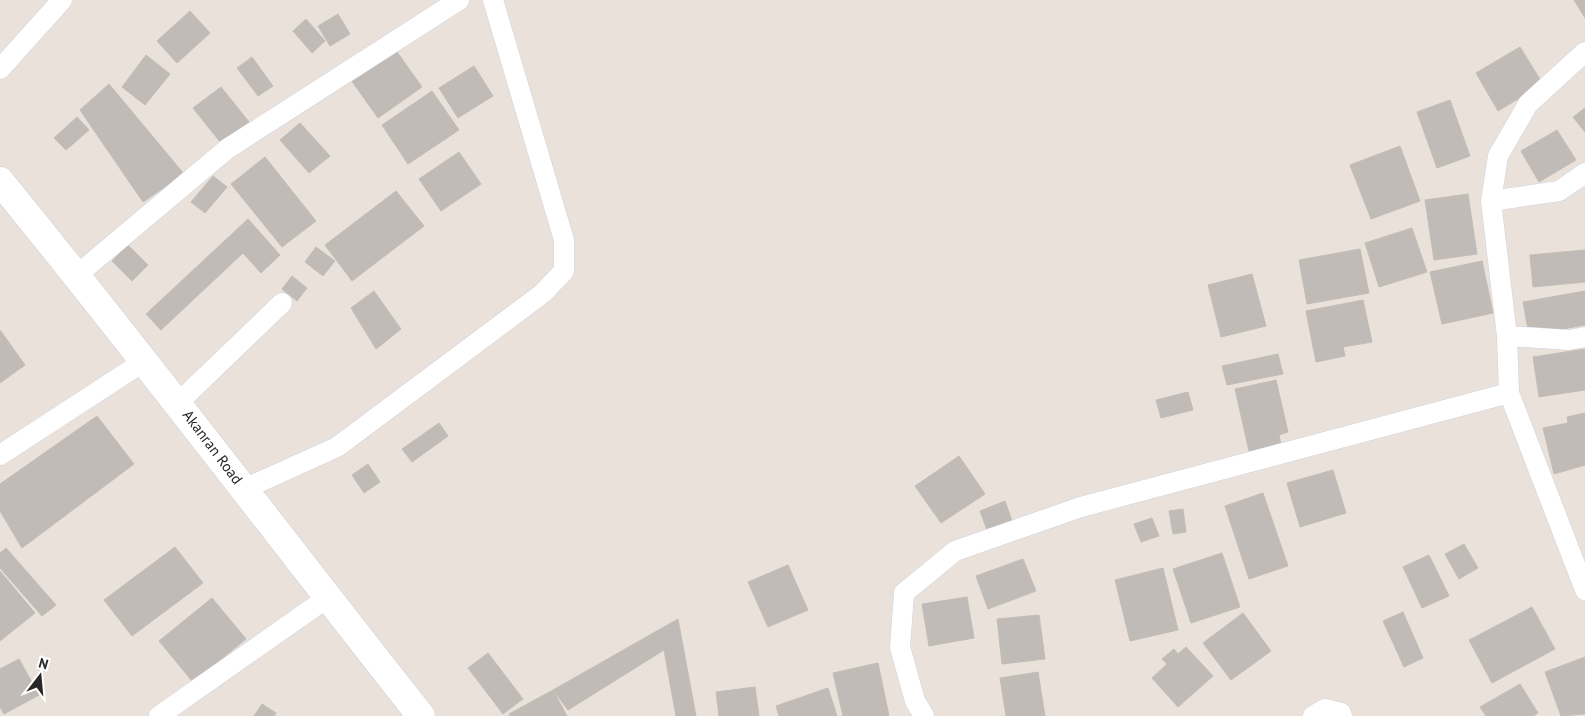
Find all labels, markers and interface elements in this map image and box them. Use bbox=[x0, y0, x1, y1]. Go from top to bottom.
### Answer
street label: Akanran Road bbox=[179, 406, 247, 488]
north arrow bbox=[15, 651, 65, 701]
text: N bbox=[37, 654, 50, 673]

